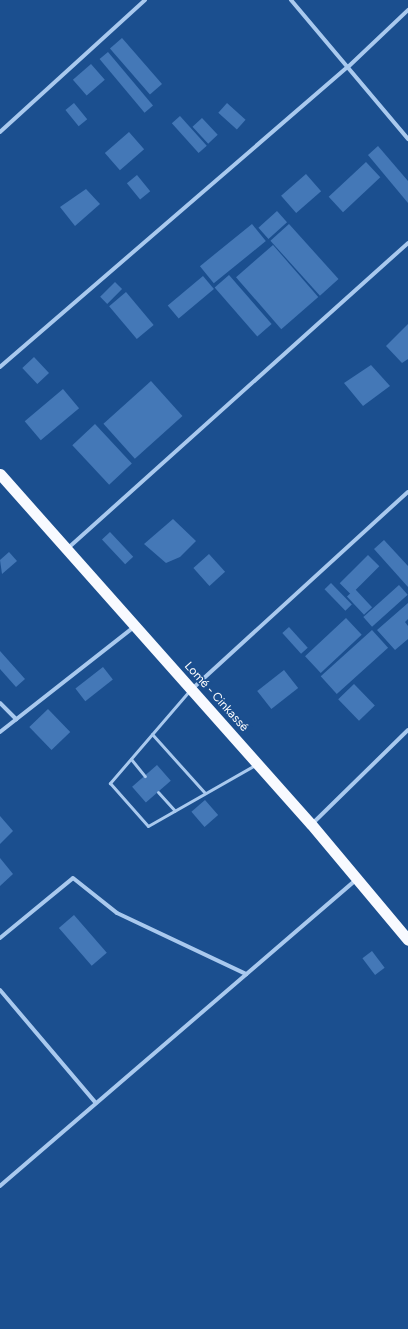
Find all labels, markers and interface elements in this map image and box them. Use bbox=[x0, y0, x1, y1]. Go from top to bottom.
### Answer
street label: Lomé - Cinkassé bbox=[181, 659, 251, 735]

